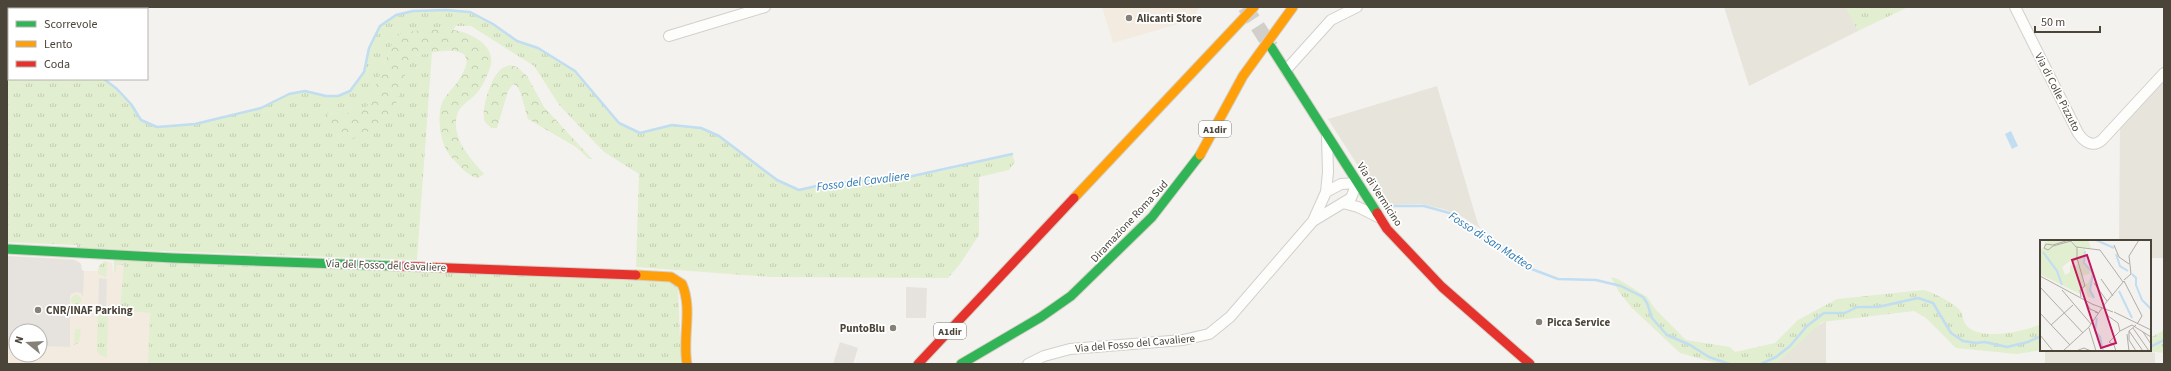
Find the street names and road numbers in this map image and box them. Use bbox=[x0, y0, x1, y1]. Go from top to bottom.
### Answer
street label: Via di Colle Pizzuto bbox=[2031, 50, 2084, 134]
road number: A1dir bbox=[1199, 121, 1231, 137]
street label: Via di Vermicino bbox=[1353, 159, 1406, 229]
street label: Diramazione Roma Sud bbox=[1087, 177, 1171, 266]
street label: Via del Fosso del Cavaliere bbox=[326, 256, 447, 275]
road number: A1dir bbox=[934, 323, 966, 339]
street label: Via del Fosso del Cavaliere bbox=[1074, 331, 1196, 356]

